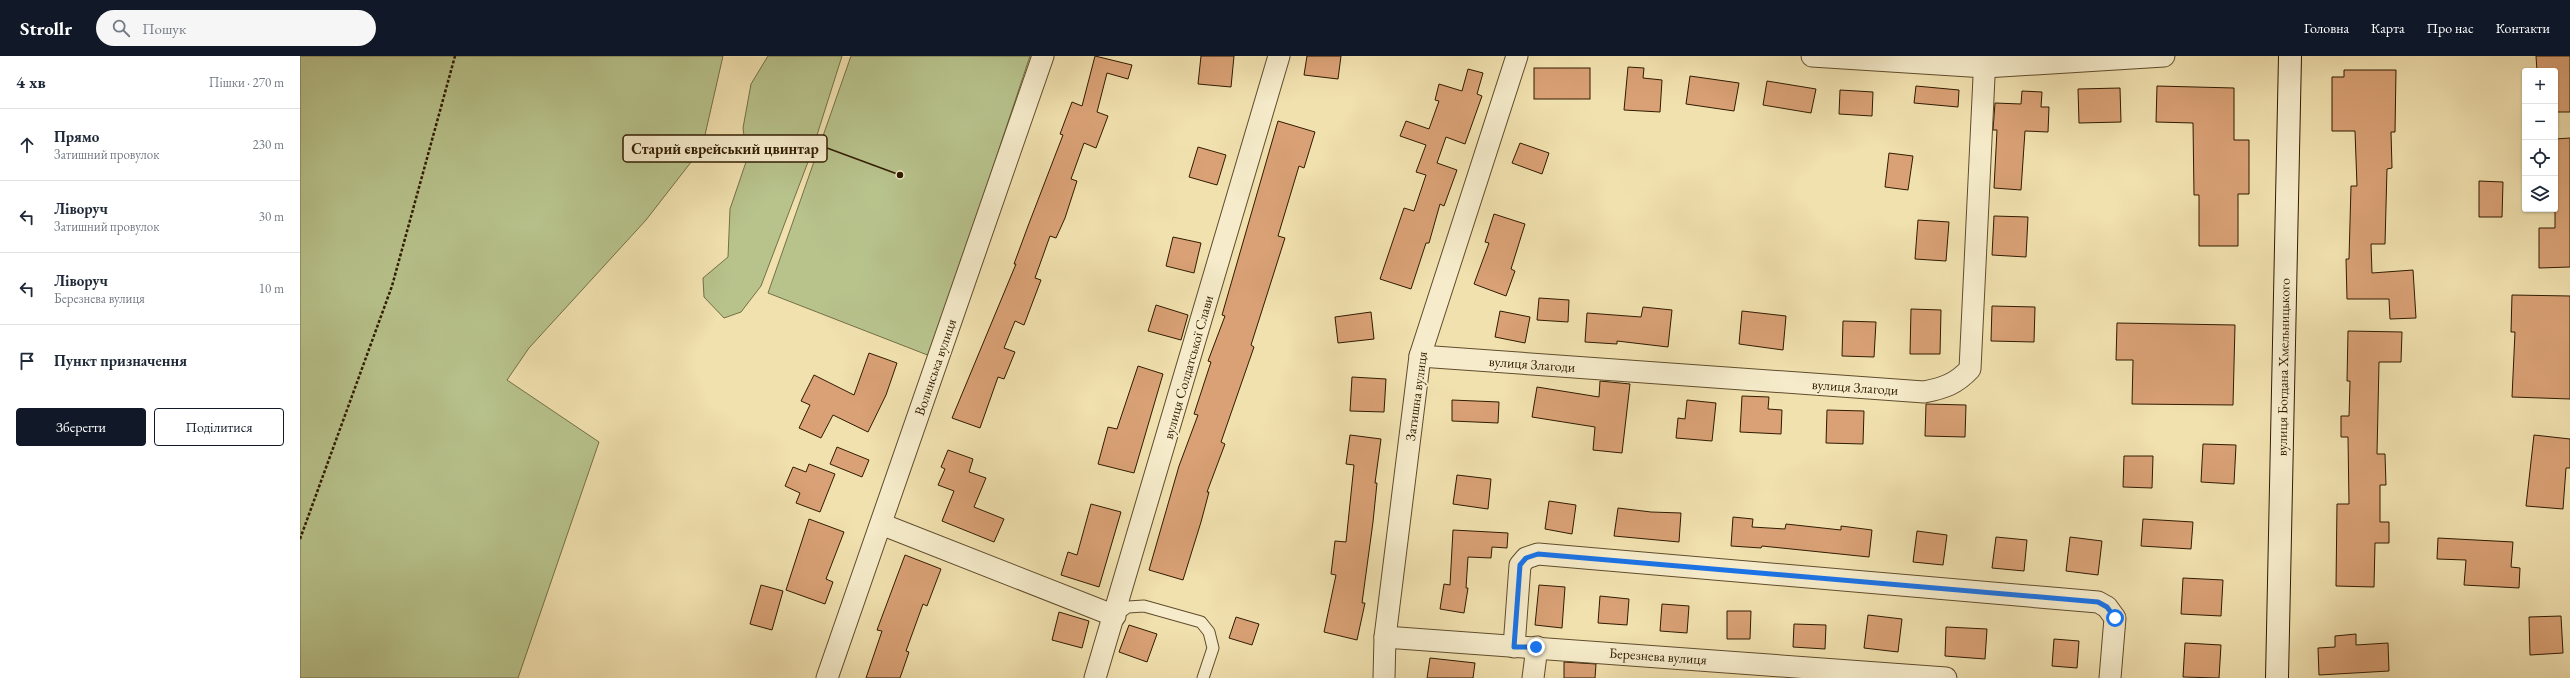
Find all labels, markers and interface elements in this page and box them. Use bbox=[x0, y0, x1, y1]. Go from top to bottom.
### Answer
search box bbox=[96, 10, 376, 46]
text: Strollr bbox=[20, 16, 72, 41]
icon: search bbox=[110, 17, 132, 39]
text: Пошук bbox=[142, 19, 186, 38]
text: Головна bbox=[2304, 19, 2349, 37]
text: Карта bbox=[2371, 19, 2404, 37]
text: Про нас bbox=[2426, 19, 2474, 37]
text: Контакти bbox=[2496, 19, 2550, 37]
map controls bbox=[2522, 68, 2558, 212]
button: + bbox=[2522, 68, 2558, 104]
text: 4 хв bbox=[16, 71, 46, 93]
text: Пішки · 270 m bbox=[209, 74, 284, 91]
button: − bbox=[2522, 104, 2558, 140]
text: Прямо bbox=[54, 127, 99, 146]
icon: ahead bbox=[16, 134, 38, 156]
callout: Старий єврейський цвинтар bbox=[623, 135, 827, 162]
text: 230 m bbox=[253, 136, 284, 153]
text: Старий єврейський цвинтар bbox=[631, 139, 819, 158]
button: locate bbox=[2522, 140, 2558, 176]
text: Затишний провулок bbox=[54, 146, 159, 163]
button: layers bbox=[2522, 176, 2558, 212]
text: Ліворуч bbox=[54, 199, 108, 218]
icon: left bbox=[16, 206, 38, 228]
text: 30 m bbox=[259, 208, 284, 225]
text: Затишний провулок bbox=[54, 218, 159, 235]
text: Ліворуч bbox=[54, 271, 108, 290]
icon: left bbox=[16, 278, 38, 300]
street label: вулиця Богдана Хмельницького bbox=[2272, 278, 2294, 456]
text: 10 m bbox=[259, 280, 284, 297]
text: Березнева вулиця bbox=[54, 290, 145, 307]
street label: вулиця Солдатської Слави bbox=[1159, 292, 1217, 441]
street label: Волинська вулиця bbox=[910, 316, 960, 418]
icon: arrive bbox=[16, 350, 38, 372]
street label: Затишна вулиця bbox=[1401, 350, 1431, 442]
text: Пункт призначення bbox=[54, 351, 187, 370]
street label: вулиця Злагоди bbox=[1488, 352, 1576, 376]
street label: вулиця Злагоди bbox=[1811, 375, 1899, 399]
button: Зберегти bbox=[16, 408, 146, 446]
button: Поділитися bbox=[154, 408, 284, 446]
route start bbox=[2106, 609, 2124, 627]
route end bbox=[1527, 638, 1545, 656]
street label: Березнева вулиця bbox=[1609, 644, 1707, 668]

